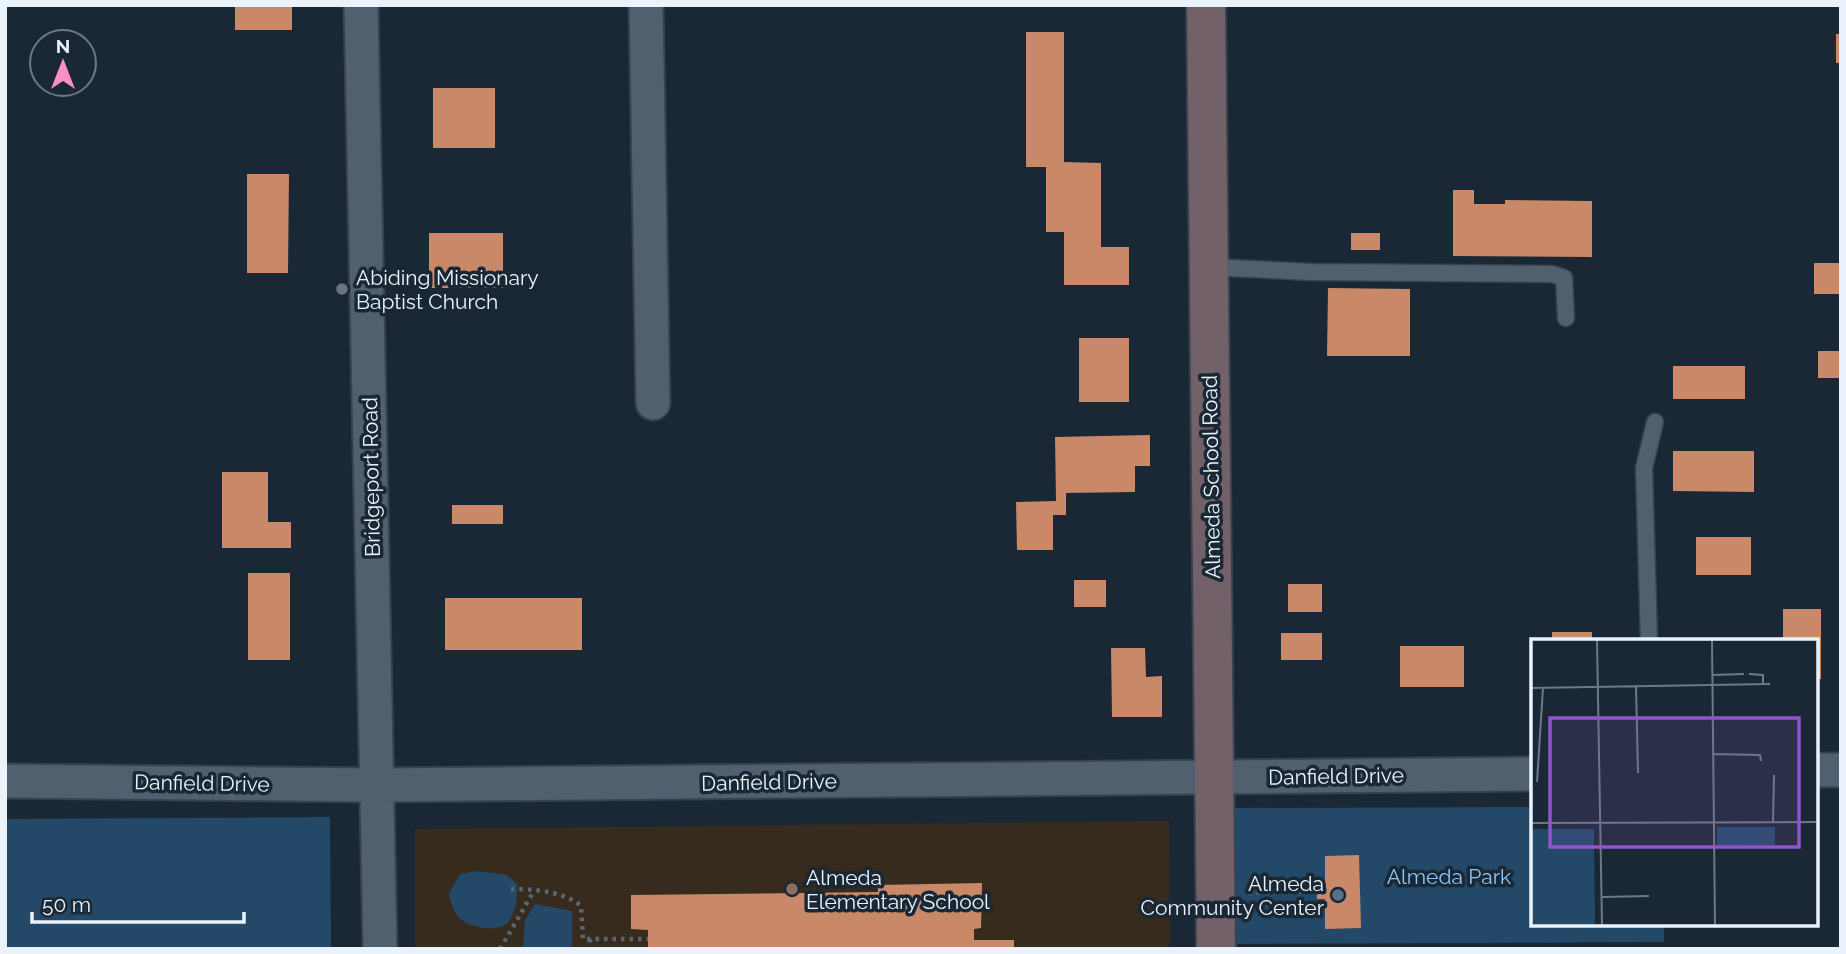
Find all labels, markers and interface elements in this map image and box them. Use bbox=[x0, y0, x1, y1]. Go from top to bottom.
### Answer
north arrow bbox=[28, 28, 98, 98]
text: N bbox=[56, 35, 70, 57]
place label: Abiding Missionary Baptist Church bbox=[356, 265, 539, 314]
marker: Abiding Missionary Baptist Church bbox=[334, 281, 350, 297]
street label: Almeda School Road bbox=[1197, 375, 1225, 579]
street label: Bridgeport Road bbox=[357, 397, 385, 557]
inset map bbox=[1531, 639, 1818, 926]
street label: Danfield Drive bbox=[1268, 762, 1404, 790]
street label: Danfield Drive bbox=[701, 768, 837, 796]
street label: Danfield Drive bbox=[134, 769, 270, 797]
park label: Almeda Park bbox=[1387, 864, 1511, 889]
place label: Almeda Elementary School bbox=[806, 865, 990, 914]
place label: Almeda Community Center bbox=[1141, 871, 1325, 920]
scale bar bbox=[32, 880, 243, 924]
marker: Almeda Elementary School bbox=[784, 881, 800, 897]
marker: Almeda Community Center bbox=[1330, 887, 1346, 903]
text: 50 m bbox=[42, 892, 91, 917]

